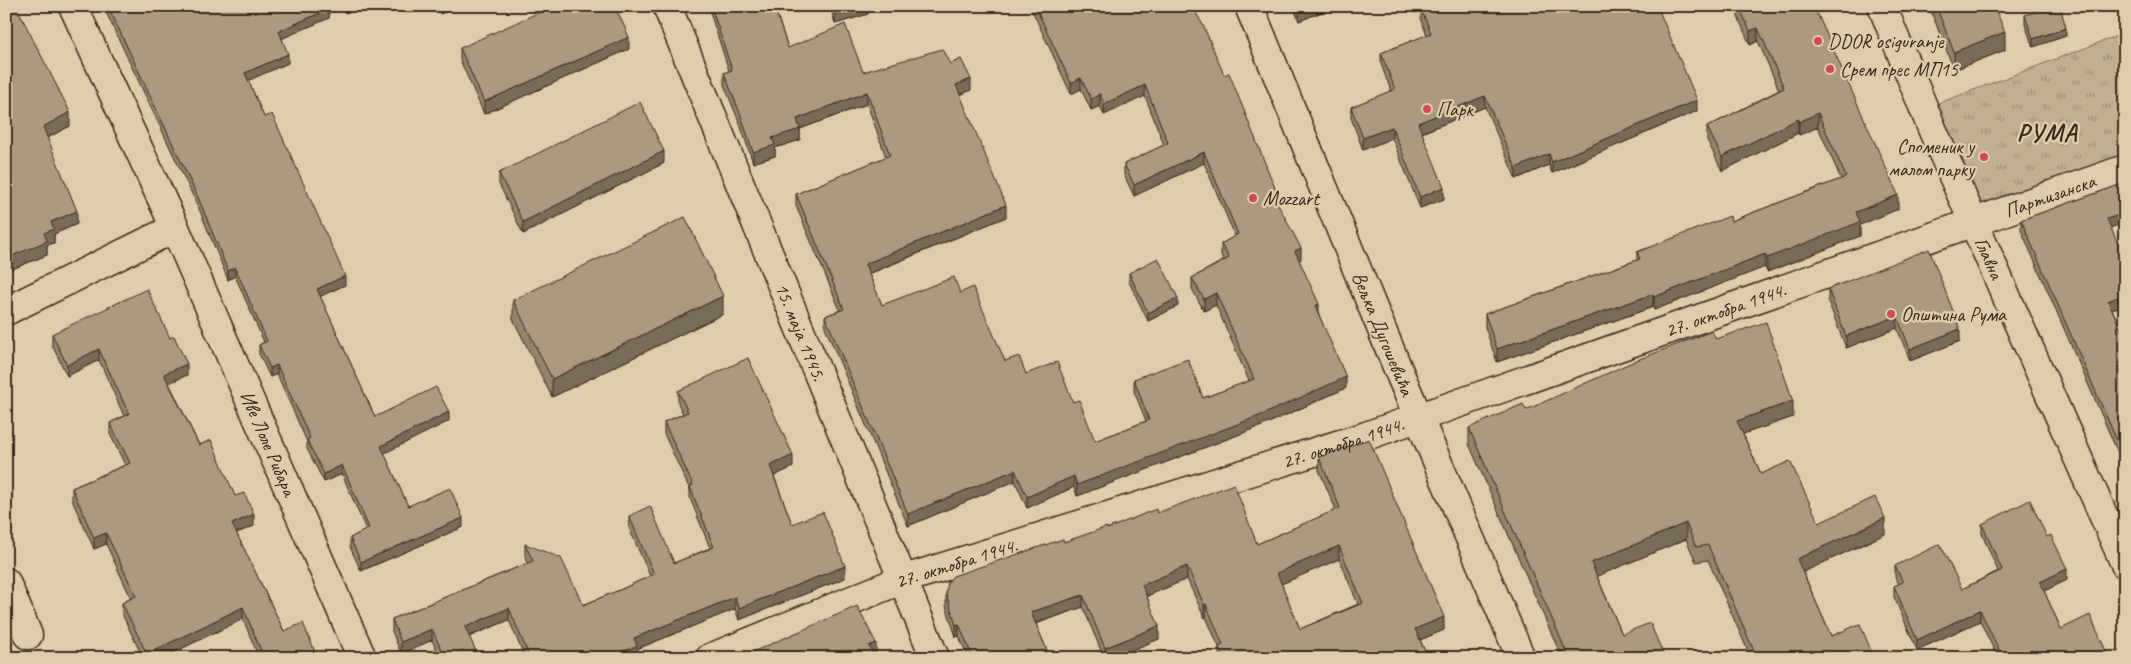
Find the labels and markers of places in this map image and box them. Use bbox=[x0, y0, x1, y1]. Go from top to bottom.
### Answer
place label: DDOR osiguranje bbox=[1828, 29, 1945, 54]
marker: DDOR osiguranje bbox=[1812, 35, 1824, 47]
place label: Срем прес МП15 bbox=[1840, 57, 1959, 82]
marker: Срем прес МП15 bbox=[1824, 63, 1836, 75]
place label: Парк bbox=[1437, 97, 1474, 122]
marker: Парк bbox=[1421, 103, 1433, 115]
place label: Споменик у малом парку bbox=[1888, 134, 1976, 182]
marker: Споменик у малом парку bbox=[1978, 151, 1990, 163]
place label: Mozzart bbox=[1263, 186, 1321, 211]
marker: Mozzart bbox=[1247, 192, 1259, 204]
place label: Општина Рума bbox=[1901, 302, 2007, 327]
marker: Општина Рума bbox=[1885, 308, 1897, 320]

